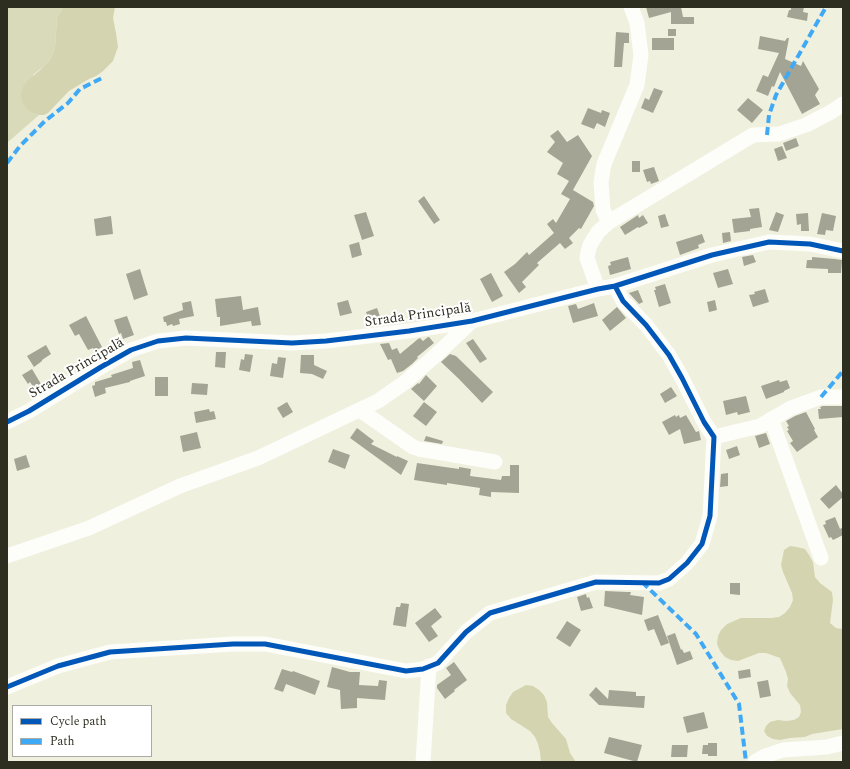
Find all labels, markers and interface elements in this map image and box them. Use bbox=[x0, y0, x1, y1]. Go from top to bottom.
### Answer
street label: Strada Principală bbox=[364, 300, 472, 332]
street label: Strada Principală bbox=[26, 335, 128, 403]
legend bbox=[12, 705, 152, 757]
text: Cycle path bbox=[50, 712, 107, 731]
text: Path bbox=[50, 732, 75, 751]

